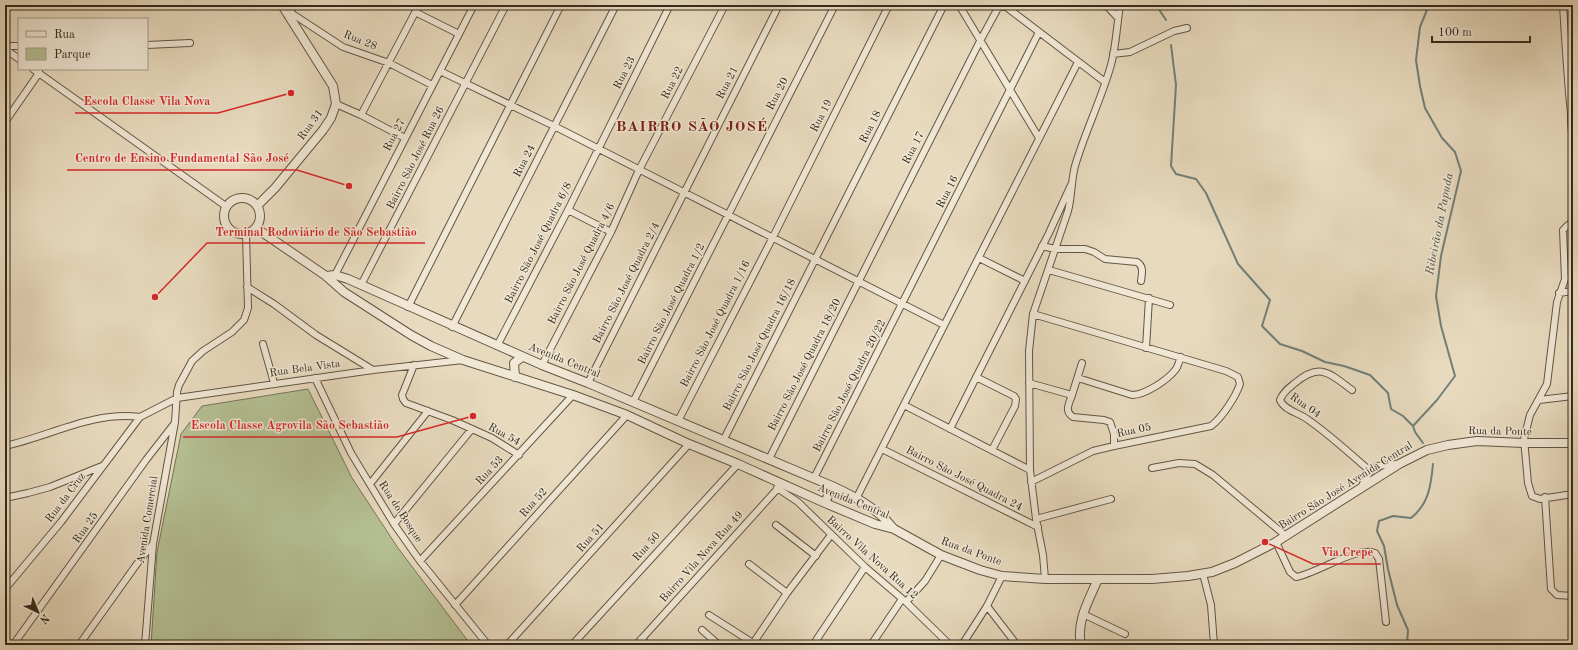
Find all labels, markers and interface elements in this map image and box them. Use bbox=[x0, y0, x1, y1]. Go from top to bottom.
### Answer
legend bbox=[18, 18, 148, 70]
scale bar bbox=[1432, 18, 1530, 44]
text: 100 m bbox=[1438, 27, 1472, 39]
text: Rua bbox=[54, 29, 75, 41]
street label: Rua 28 bbox=[342, 29, 378, 53]
text: Parque bbox=[54, 49, 91, 61]
street label: Rua 23 bbox=[612, 55, 638, 91]
street label: Rua 22 bbox=[660, 65, 686, 101]
street label: Rua 21 bbox=[715, 65, 741, 101]
street label: Rua 20 bbox=[765, 76, 791, 112]
callout: Escola Classe Vila Nova bbox=[75, 89, 218, 113]
text: Escola Classe Vila Nova bbox=[84, 96, 210, 108]
street label: Rua 19 bbox=[809, 98, 835, 134]
street label: Bairro São José Rua 26 bbox=[385, 105, 447, 211]
street label: Rua 31 bbox=[296, 108, 326, 142]
street label: Rua 18 bbox=[858, 109, 884, 145]
street label: Rua 27 bbox=[382, 117, 408, 153]
district label: BAIRRO SÃO JOSÉ bbox=[616, 117, 768, 135]
street label: Rua 17 bbox=[901, 130, 927, 166]
street label: Rua 24 bbox=[512, 143, 538, 179]
callout: Centro de Ensino Fundamental São José bbox=[67, 146, 297, 170]
text: Centro de Ensino Fundamental São José bbox=[75, 153, 289, 165]
water label: Ribeirão da Papuda bbox=[1424, 171, 1456, 277]
street label: Rua 16 bbox=[935, 174, 961, 210]
street label: Bairro São José Quadra 6/8 bbox=[504, 181, 574, 305]
street label: Bairro São José Quadra 4/6 bbox=[547, 202, 617, 326]
callout: Terminal Rodoviário de São Sebastião bbox=[207, 219, 425, 243]
street label: Bairro São José Quadra 2/4 bbox=[592, 221, 662, 345]
text: Terminal Rodoviário de São Sebastião bbox=[215, 227, 417, 239]
street label: Bairro São José Quadra 1/2 bbox=[637, 242, 707, 366]
street label: Bairro São José Quadra 1/16 bbox=[679, 259, 753, 389]
street label: Bairro São José Quadra 16/18 bbox=[722, 277, 798, 413]
street label: Bairro São José Quadra 18/20 bbox=[767, 297, 843, 433]
street label: Bairro São José Quadra 20/22 bbox=[812, 318, 888, 454]
street label: Avenida Central bbox=[527, 342, 601, 380]
street label: Rua Bela Vista bbox=[269, 359, 342, 379]
street label: Rua 04 bbox=[1287, 391, 1323, 421]
callout: Escola Classe Agrovila São Sebastião bbox=[183, 413, 397, 437]
text: Escola Classe Agrovila São Sebastião bbox=[191, 420, 389, 432]
street label: Rua 54 bbox=[486, 422, 522, 448]
street label: Rua 05 bbox=[1116, 422, 1152, 440]
street label: Rua da Ponte bbox=[1468, 426, 1532, 438]
street label: Bairro São José Avenida Central bbox=[1277, 440, 1415, 532]
street label: Bairro São José Quadra 24 bbox=[904, 445, 1024, 513]
street label: Rua 53 bbox=[474, 454, 506, 488]
street label: Rua da Cruz bbox=[44, 471, 88, 525]
street label: Avenida Comercial bbox=[136, 475, 160, 565]
street label: Rua do Bosque bbox=[376, 479, 424, 545]
street label: Avenida Central bbox=[816, 483, 890, 521]
street label: Rua 52 bbox=[518, 486, 550, 520]
street label: Bairro Vila Nova Rua 49 bbox=[658, 509, 746, 605]
street label: Rua 25 bbox=[71, 510, 101, 546]
street label: Bairro Vila Nova Rua 12 bbox=[824, 514, 920, 602]
street label: Rua 51 bbox=[575, 521, 607, 555]
street label: Rua 50 bbox=[631, 530, 663, 564]
street label: Rua da Ponte bbox=[939, 536, 1003, 568]
callout: Via Crepe bbox=[1313, 540, 1381, 564]
text: Via Crepe bbox=[1321, 547, 1374, 559]
north arrow bbox=[18, 592, 58, 632]
text: N bbox=[37, 611, 51, 625]

